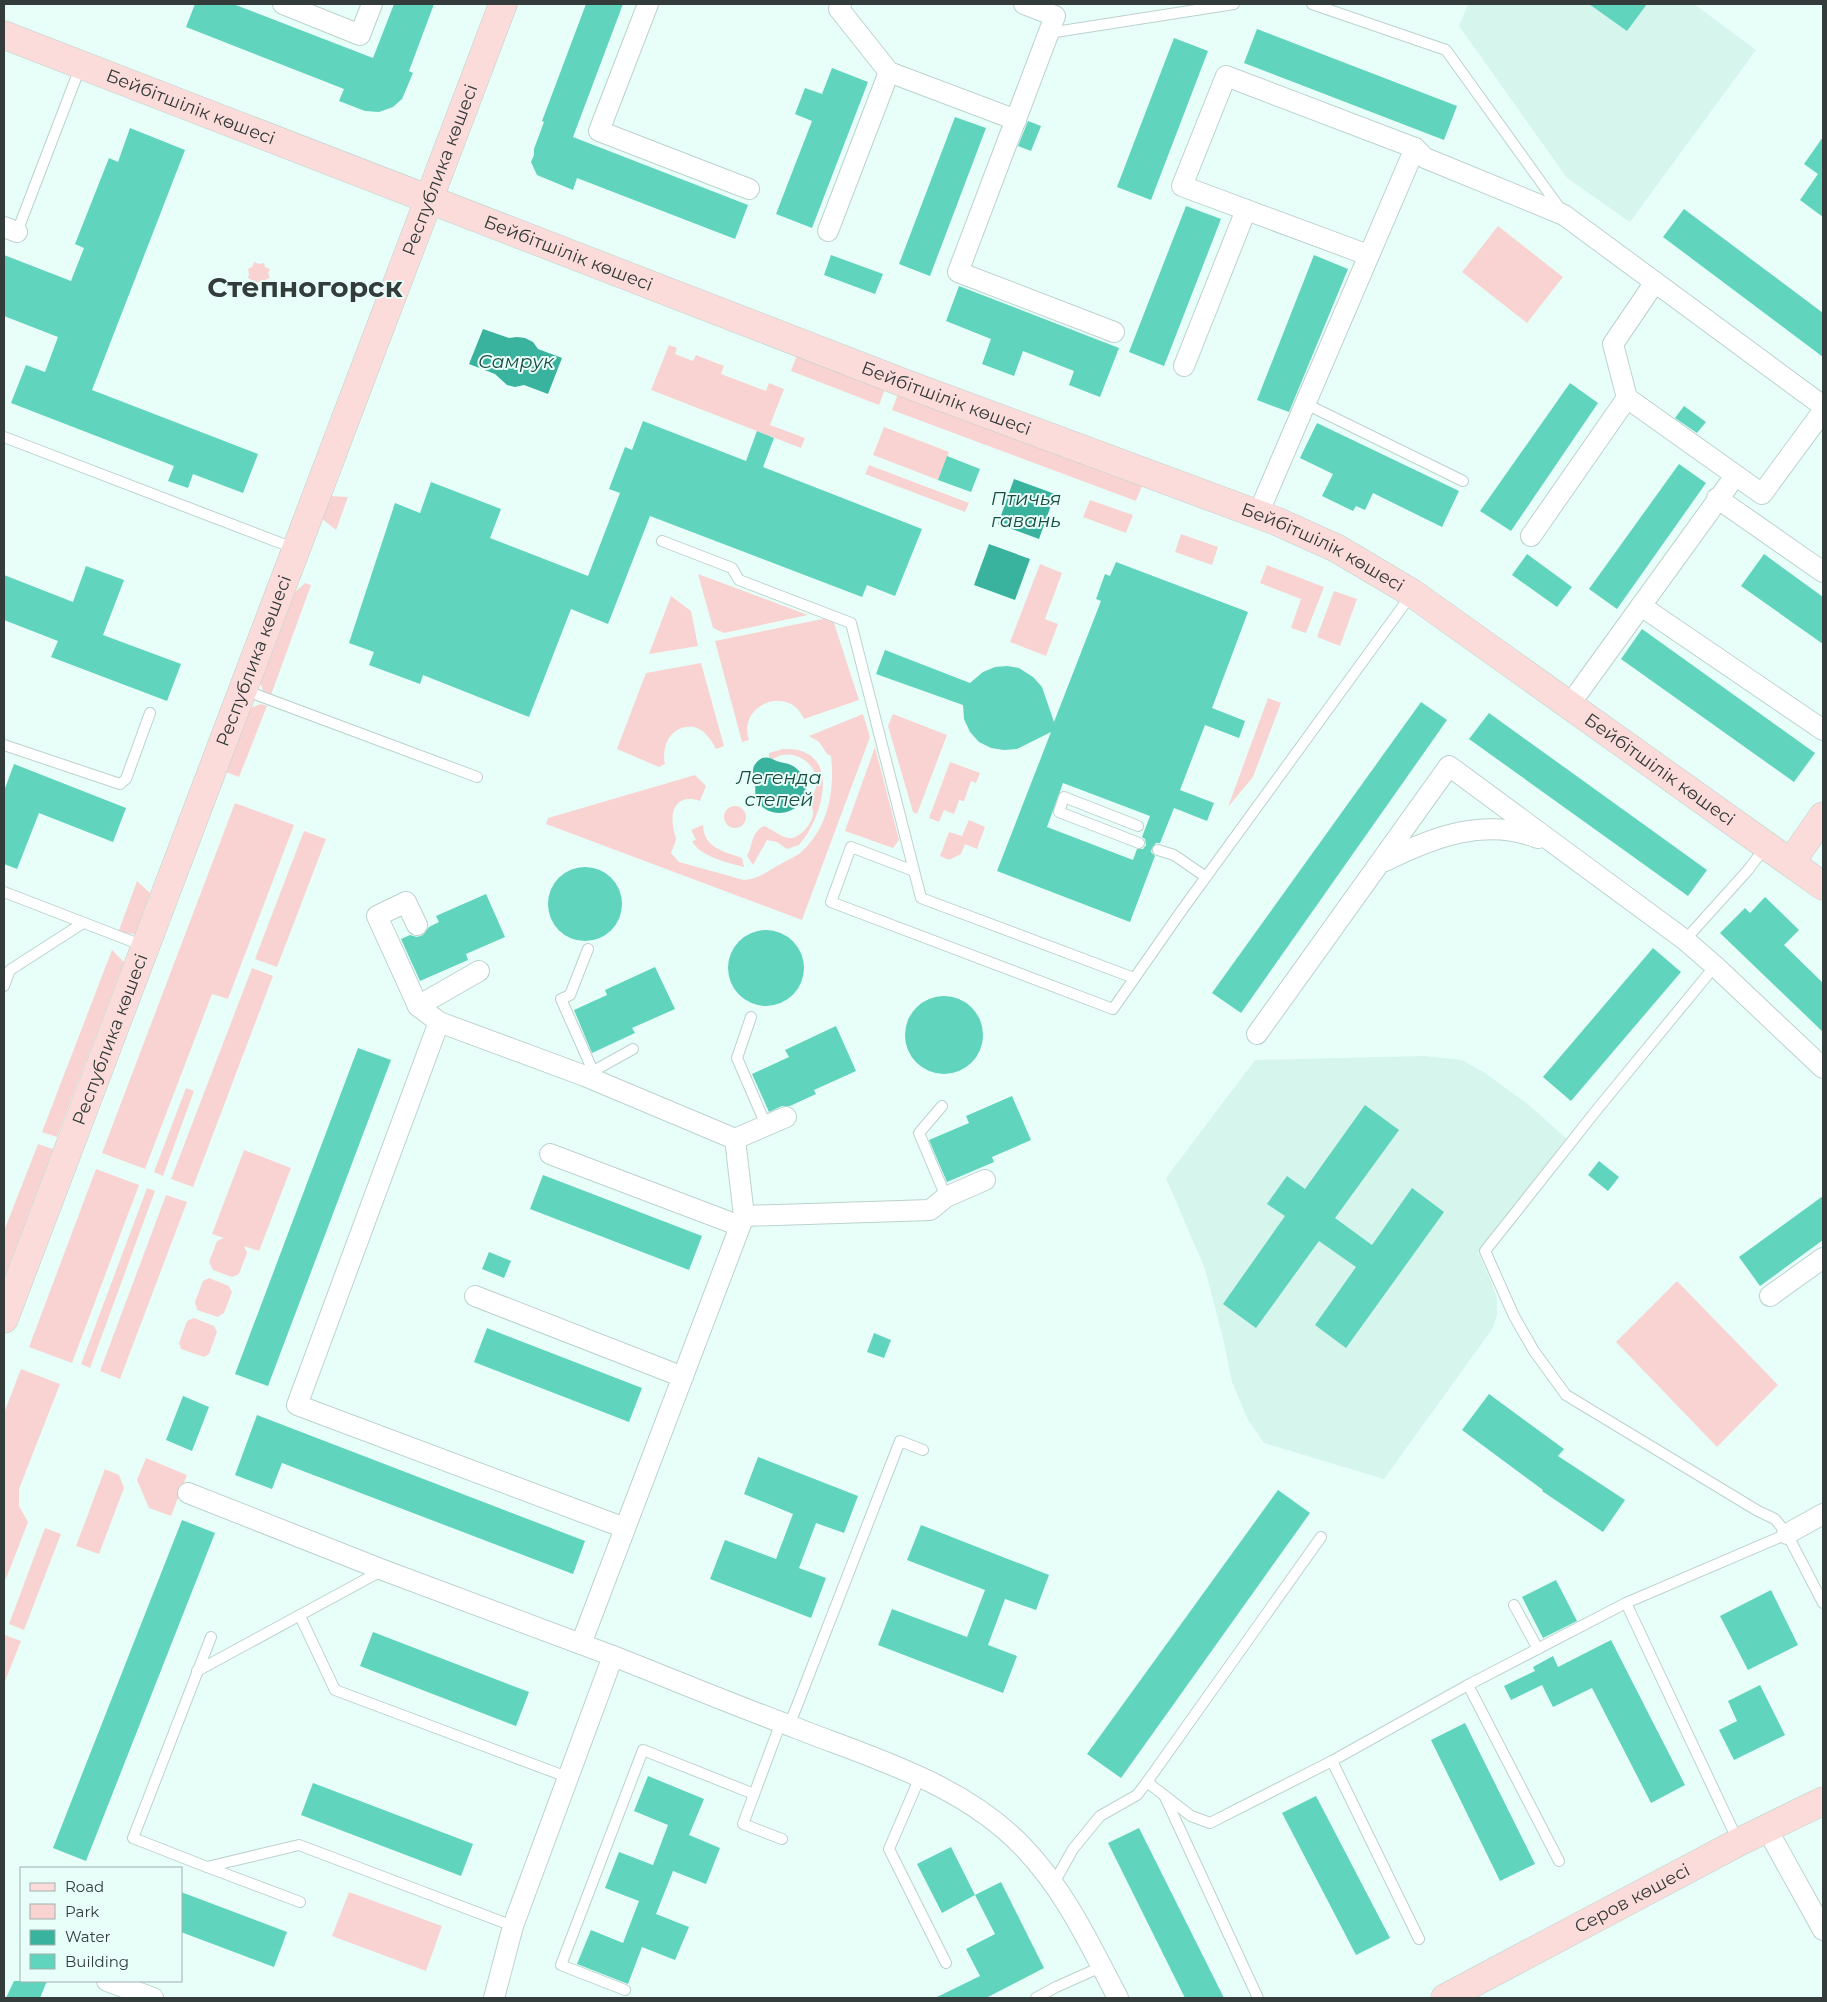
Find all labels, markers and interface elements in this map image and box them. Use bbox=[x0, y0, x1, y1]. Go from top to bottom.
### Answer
street label: Бейбітшілік көшесі bbox=[103, 64, 278, 150]
street label: Республика көшесі bbox=[398, 81, 483, 259]
street label: Бейбітшілік көшесі bbox=[481, 211, 656, 296]
district label: Степногорск bbox=[207, 270, 403, 304]
water label: Самрук bbox=[478, 350, 555, 373]
street label: Бейбітшілік көшесі bbox=[858, 357, 1034, 440]
water label: Птичья гавань bbox=[991, 487, 1061, 532]
street label: Бейбітшілік көшесі bbox=[1238, 498, 1408, 597]
street label: Республика көшесі bbox=[211, 572, 296, 750]
street label: Бейбітшілік көшесі bbox=[1580, 708, 1739, 831]
water label: Легенда степей bbox=[735, 766, 822, 811]
street label: Республика көшесі bbox=[68, 951, 153, 1128]
street label: Серов көшесі bbox=[1571, 1859, 1694, 1938]
legend bbox=[20, 1867, 182, 1982]
text: Road bbox=[65, 1877, 104, 1896]
text: Park bbox=[65, 1902, 99, 1921]
text: Water bbox=[65, 1927, 111, 1946]
text: Building bbox=[65, 1952, 129, 1971]

